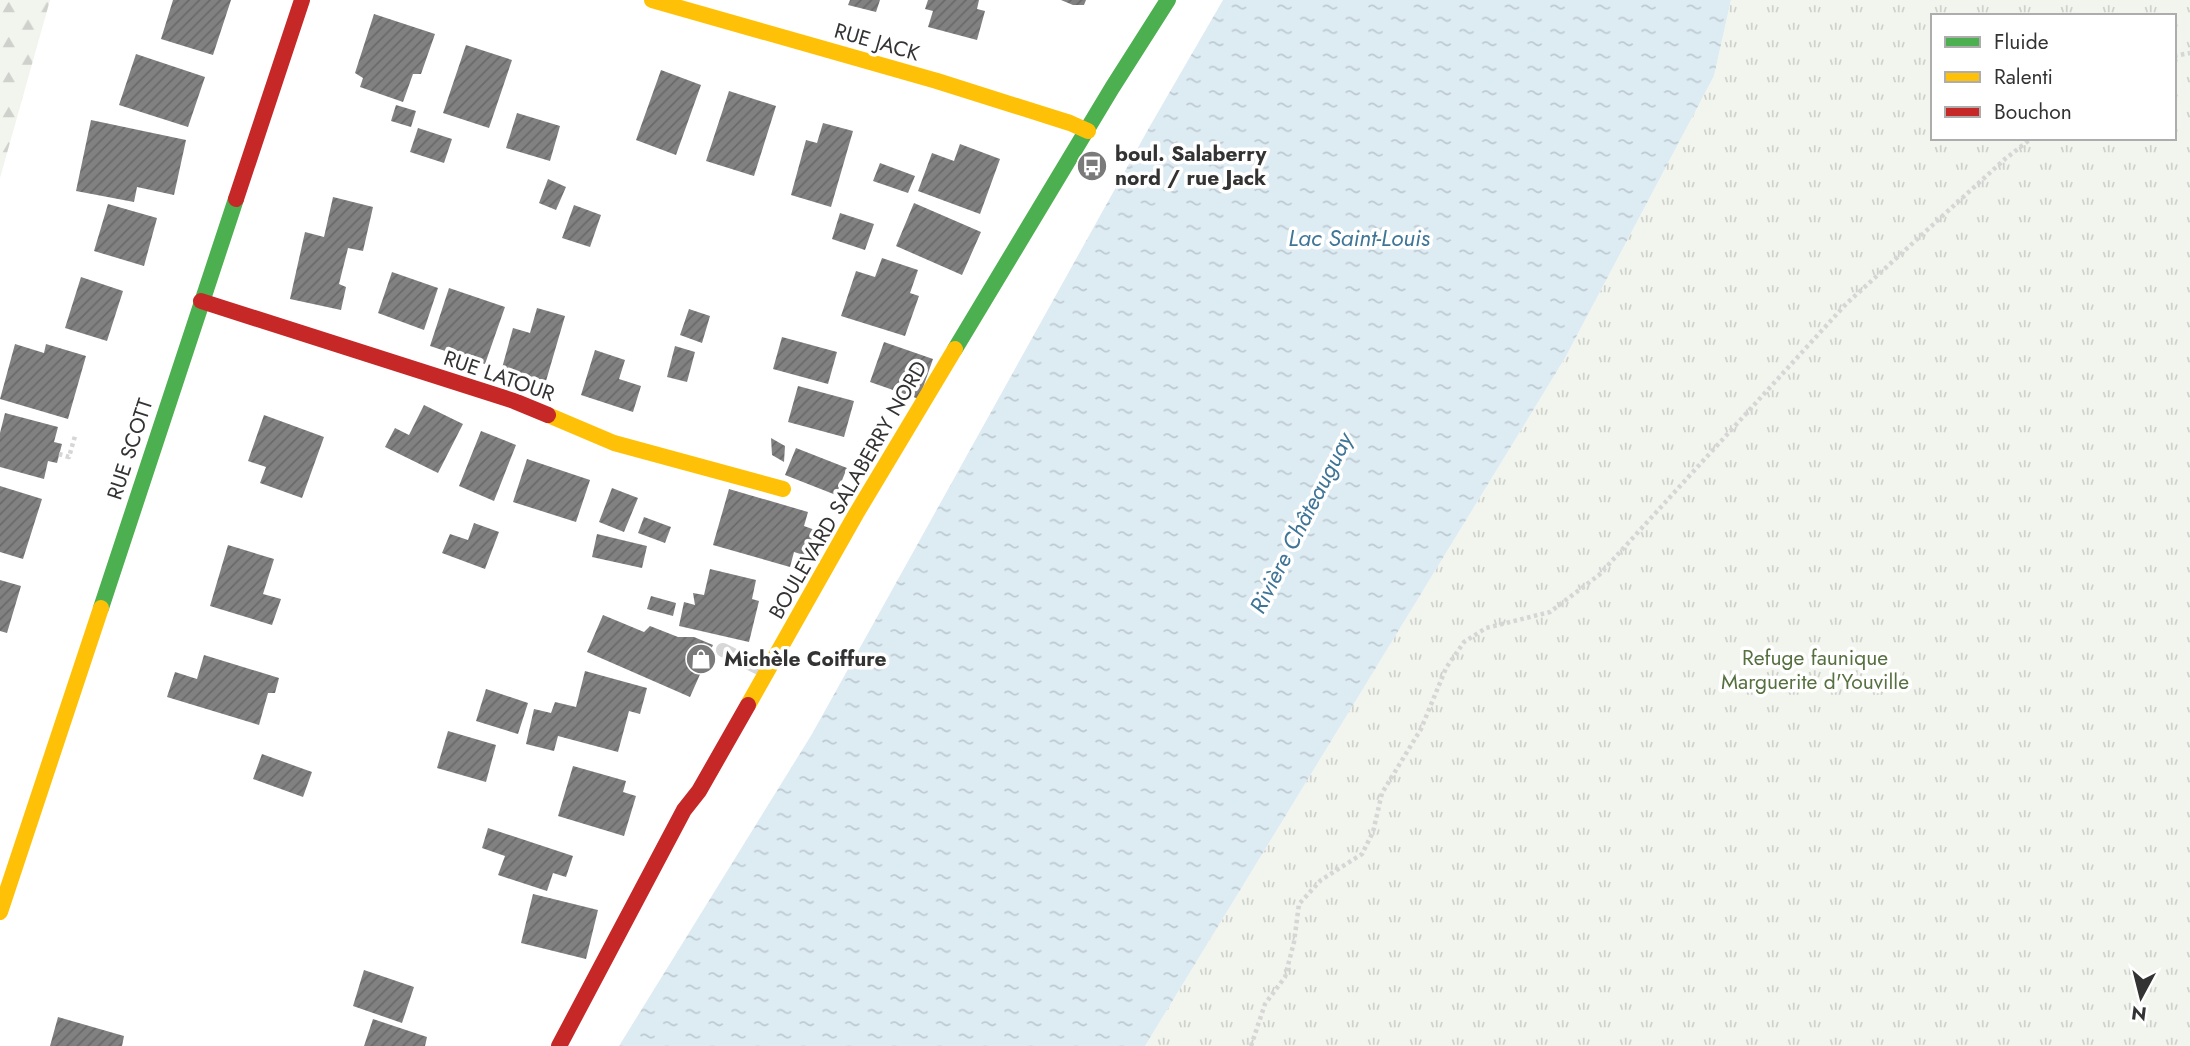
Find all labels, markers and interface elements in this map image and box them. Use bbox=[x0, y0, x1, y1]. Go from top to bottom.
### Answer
legend bbox=[1931, 14, 2176, 140]
street label: RUE JACK bbox=[831, 16, 923, 68]
text: Fluide bbox=[1994, 27, 2049, 57]
text: Ralenti bbox=[1994, 62, 2053, 92]
text: Bouchon bbox=[1994, 97, 2072, 127]
place label: boul. Salaberry nord / rue Jack bbox=[1115, 139, 1267, 193]
bus stop icon: boul. Salaberry nord / rue Jack bbox=[1075, 149, 1109, 183]
water label: Lac Saint-Louis bbox=[1288, 221, 1431, 255]
street label: RUE LATOUR bbox=[440, 343, 559, 409]
street label: BOULEVARD SALABERRY NORD bbox=[762, 355, 934, 625]
street label: RUE SCOTT bbox=[100, 394, 161, 503]
water label: Rivière Châteauguay bbox=[1241, 425, 1362, 619]
shop icon: Michèle Coiffure bbox=[684, 642, 718, 676]
park label: Refuge faunique Marguerite d'Youville bbox=[1721, 643, 1909, 697]
place label: Michèle Coiffure bbox=[724, 644, 887, 674]
north arrow bbox=[2106, 962, 2176, 1032]
text: N bbox=[2130, 999, 2148, 1028]

